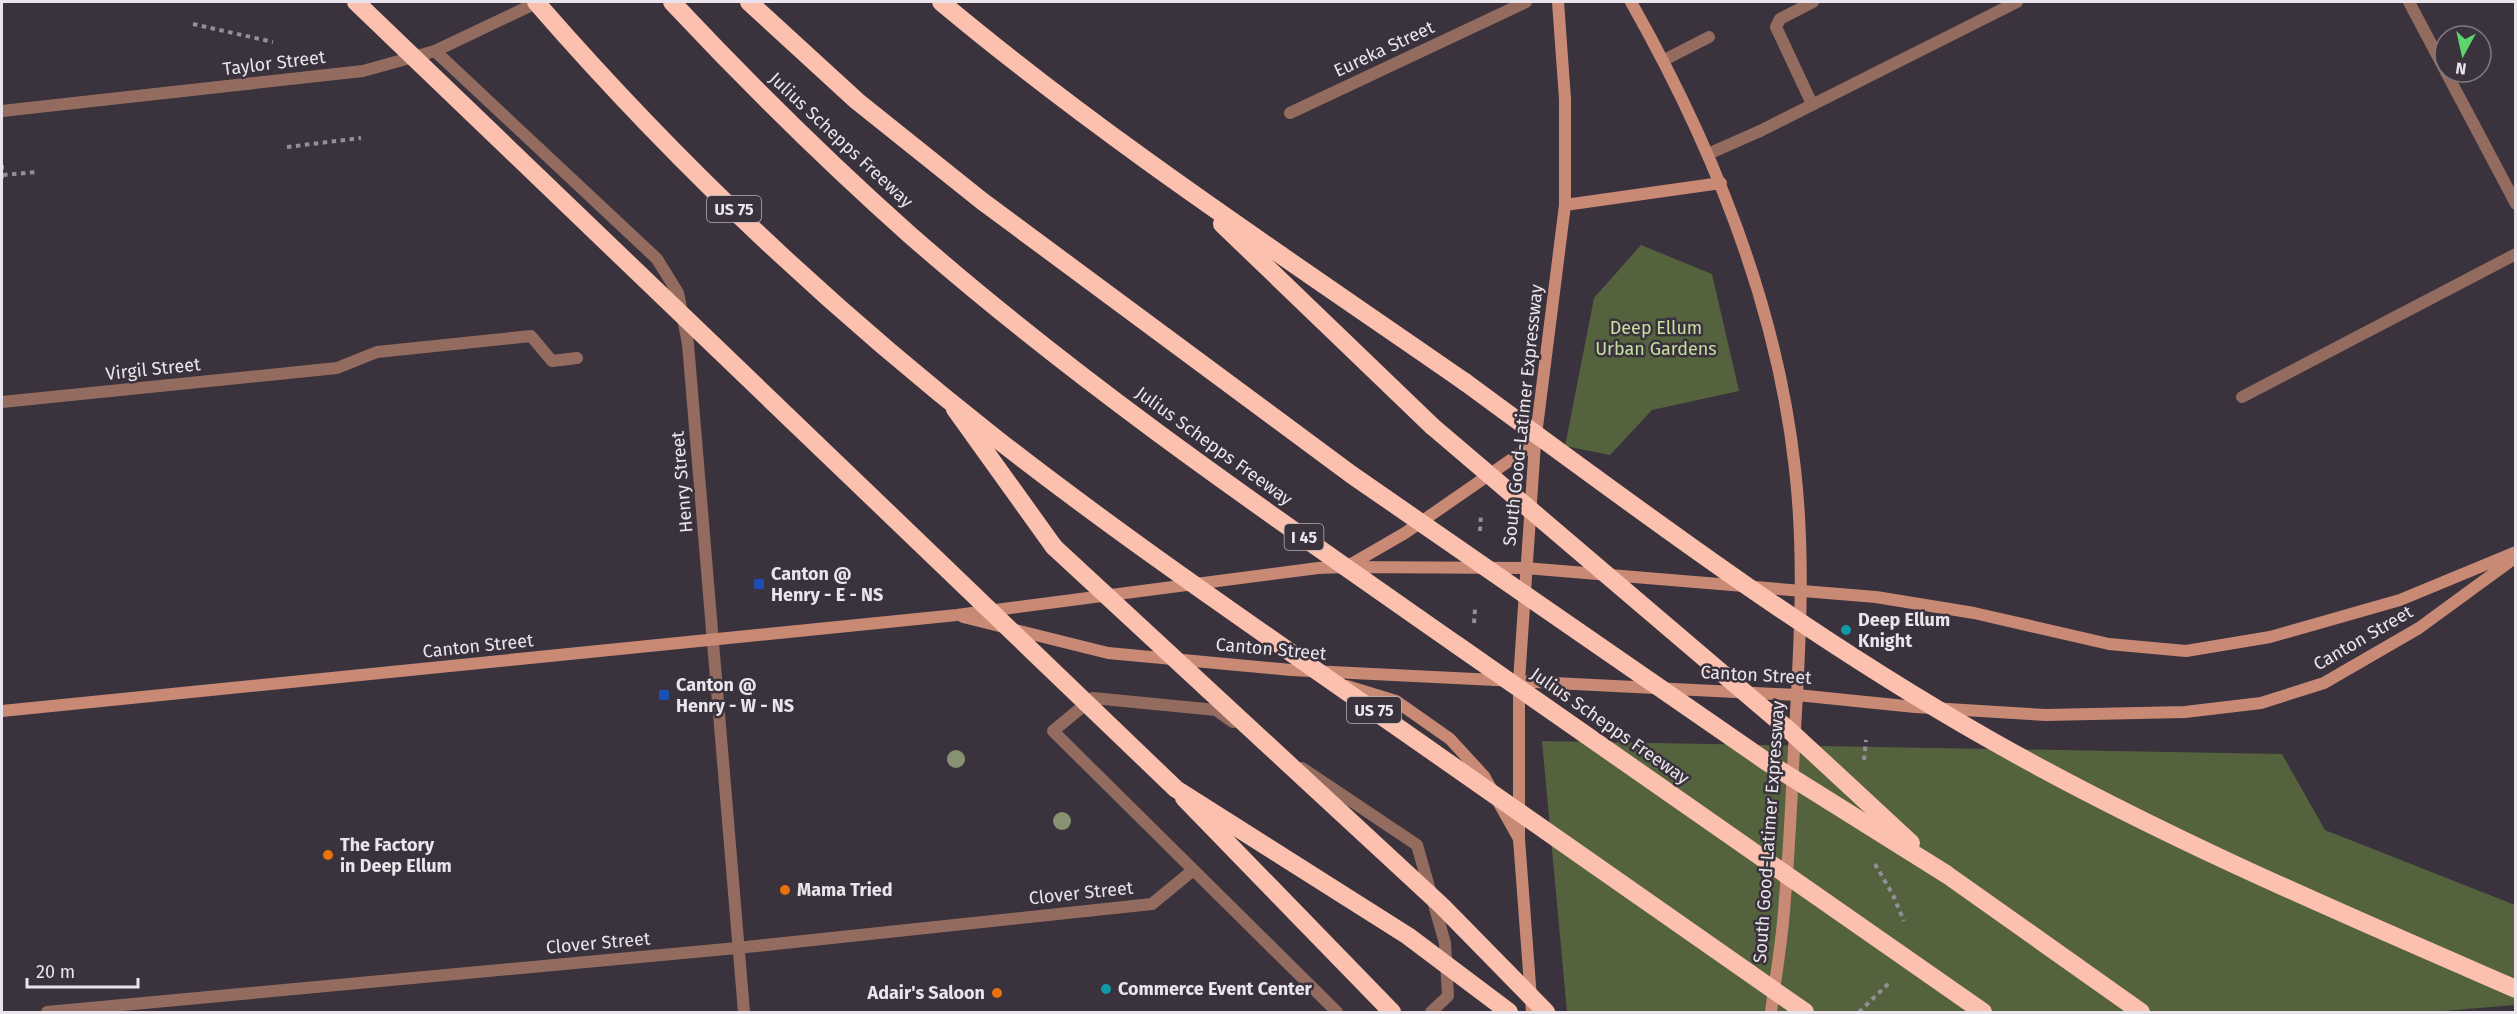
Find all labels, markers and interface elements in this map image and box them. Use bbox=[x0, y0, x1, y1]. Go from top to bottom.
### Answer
street label: Eureka Street bbox=[1330, 16, 1438, 82]
north arrow bbox=[2433, 24, 2493, 84]
street label: Taylor Street bbox=[222, 46, 327, 80]
text: N bbox=[2454, 58, 2468, 79]
street label: Julius Schepps Freeway bbox=[765, 68, 918, 212]
road number: US 75 bbox=[707, 196, 761, 222]
street label: South Good-Latimer Expressway bbox=[1498, 283, 1548, 547]
park label: Deep Ellum Urban Gardens bbox=[1595, 317, 1717, 360]
street label: Virgil Street bbox=[105, 353, 202, 385]
street label: Julius Schepps Freeway bbox=[1131, 382, 1297, 510]
street label: Henry Street bbox=[667, 430, 697, 534]
road number: I 45 bbox=[1284, 524, 1324, 550]
place label: Canton @ Henry - E - NS bbox=[771, 563, 883, 606]
marker: Canton @ Henry - E - NS bbox=[752, 577, 766, 591]
street label: Canton Street bbox=[2309, 600, 2417, 675]
place label: Deep Ellum Knight bbox=[1858, 609, 1950, 652]
marker: Deep Ellum Knight bbox=[1839, 623, 1853, 637]
street label: Canton Street bbox=[422, 629, 535, 663]
street label: Canton Street bbox=[1215, 633, 1328, 665]
street label: Canton Street bbox=[1700, 661, 1813, 689]
street label: Julius Schepps Freeway bbox=[1526, 663, 1694, 789]
place label: Canton @ Henry - W - NS bbox=[676, 674, 794, 717]
marker: Canton @ Henry - W - NS bbox=[657, 688, 671, 702]
road number: US 75 bbox=[1347, 697, 1401, 723]
street label: South Good-Latimer Expressway bbox=[1749, 700, 1789, 964]
place label: The Factory in Deep Ellum bbox=[340, 834, 452, 877]
marker: The Factory in Deep Ellum bbox=[321, 848, 335, 862]
street label: Clover Street bbox=[1028, 877, 1135, 909]
place label: Mama Tried bbox=[797, 879, 893, 901]
marker: Mama Tried bbox=[778, 883, 792, 897]
street label: Clover Street bbox=[545, 927, 652, 959]
scale bar bbox=[27, 951, 138, 989]
text: 20 m bbox=[36, 961, 75, 983]
place label: Commerce Event Center bbox=[1118, 978, 1313, 1000]
place label: Adair's Saloon bbox=[867, 982, 985, 1004]
marker: Commerce Event Center bbox=[1099, 982, 1113, 996]
marker: Adair's Saloon bbox=[990, 986, 1004, 1000]

